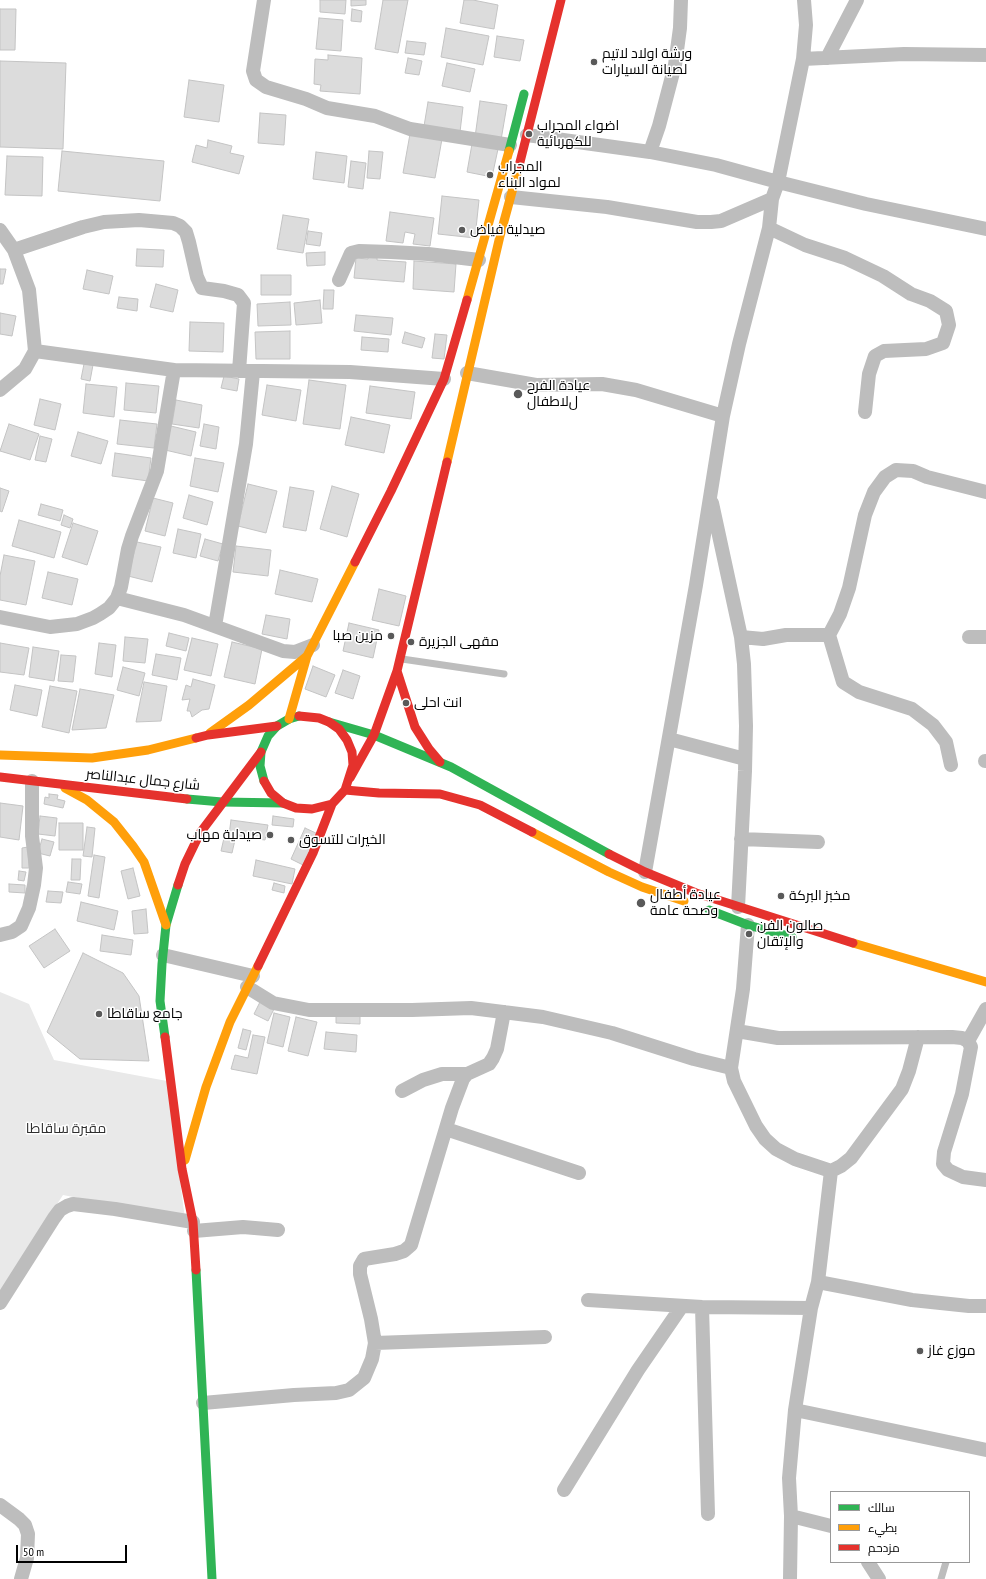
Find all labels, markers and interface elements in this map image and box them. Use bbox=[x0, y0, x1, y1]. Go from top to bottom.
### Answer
place label: ورشة اوﻻد ﻻتيم لصيانة السيارات bbox=[602, 46, 692, 78]
marker: ورشة اوﻻد ﻻتيم لصيانة السيارات bbox=[589, 57, 599, 67]
place label: اضواء المجراب للكهربائية bbox=[537, 118, 619, 150]
marker: اضواء المجراب للكهربائية bbox=[524, 129, 534, 139]
place label: المجراب لمواد البناء bbox=[498, 159, 560, 192]
marker: المجراب لمواد البناء bbox=[485, 170, 495, 180]
place label: صيدلية فياض bbox=[470, 222, 546, 238]
marker: صيدلية فياض bbox=[457, 225, 467, 235]
place label: عيادة الفرح لﻻطفال bbox=[527, 378, 590, 410]
marker: عيادة الفرح لﻻطفال bbox=[512, 388, 524, 400]
place label: مزين صبا bbox=[332, 628, 383, 644]
marker: مزين صبا bbox=[386, 631, 396, 641]
place label: مقهى الجزيرة bbox=[419, 634, 499, 650]
marker: مقهى الجزيرة bbox=[406, 637, 416, 647]
place label: انت احلى bbox=[414, 695, 462, 711]
marker: انت احلى bbox=[401, 698, 411, 708]
street label: شارع جمال عبدالناصر bbox=[85, 766, 201, 794]
place label: صيدلية مهاب bbox=[186, 827, 262, 843]
marker: صيدلية مهاب bbox=[265, 830, 275, 840]
place label: الخيرات للتسوق bbox=[299, 832, 386, 848]
marker: الخيرات للتسوق bbox=[286, 835, 296, 845]
place label: عيادة أطفال وصحة عامة bbox=[650, 887, 721, 920]
place label: مخبز البركة bbox=[789, 888, 850, 904]
marker: مخبز البركة bbox=[776, 891, 786, 901]
marker: عيادة أطفال وصحة عامة bbox=[635, 897, 647, 909]
place label: صالون الفن والإتقان bbox=[757, 918, 823, 950]
marker: صالون الفن والإتقان bbox=[744, 929, 754, 939]
place label: جامع ساقاطا bbox=[107, 1006, 183, 1022]
marker: جامع ساقاطا bbox=[94, 1009, 104, 1019]
park label: مقبرة ساقاطا bbox=[26, 1121, 106, 1137]
place label: موزع غاز bbox=[928, 1343, 976, 1359]
marker: موزع غاز bbox=[915, 1346, 925, 1356]
legend bbox=[830, 1491, 970, 1563]
text: سالك bbox=[868, 1500, 895, 1515]
text: بطيء bbox=[868, 1520, 897, 1535]
scale bar bbox=[18, 1537, 129, 1563]
text: مزدحم bbox=[868, 1540, 900, 1555]
text: 50 m bbox=[23, 1544, 44, 1559]

